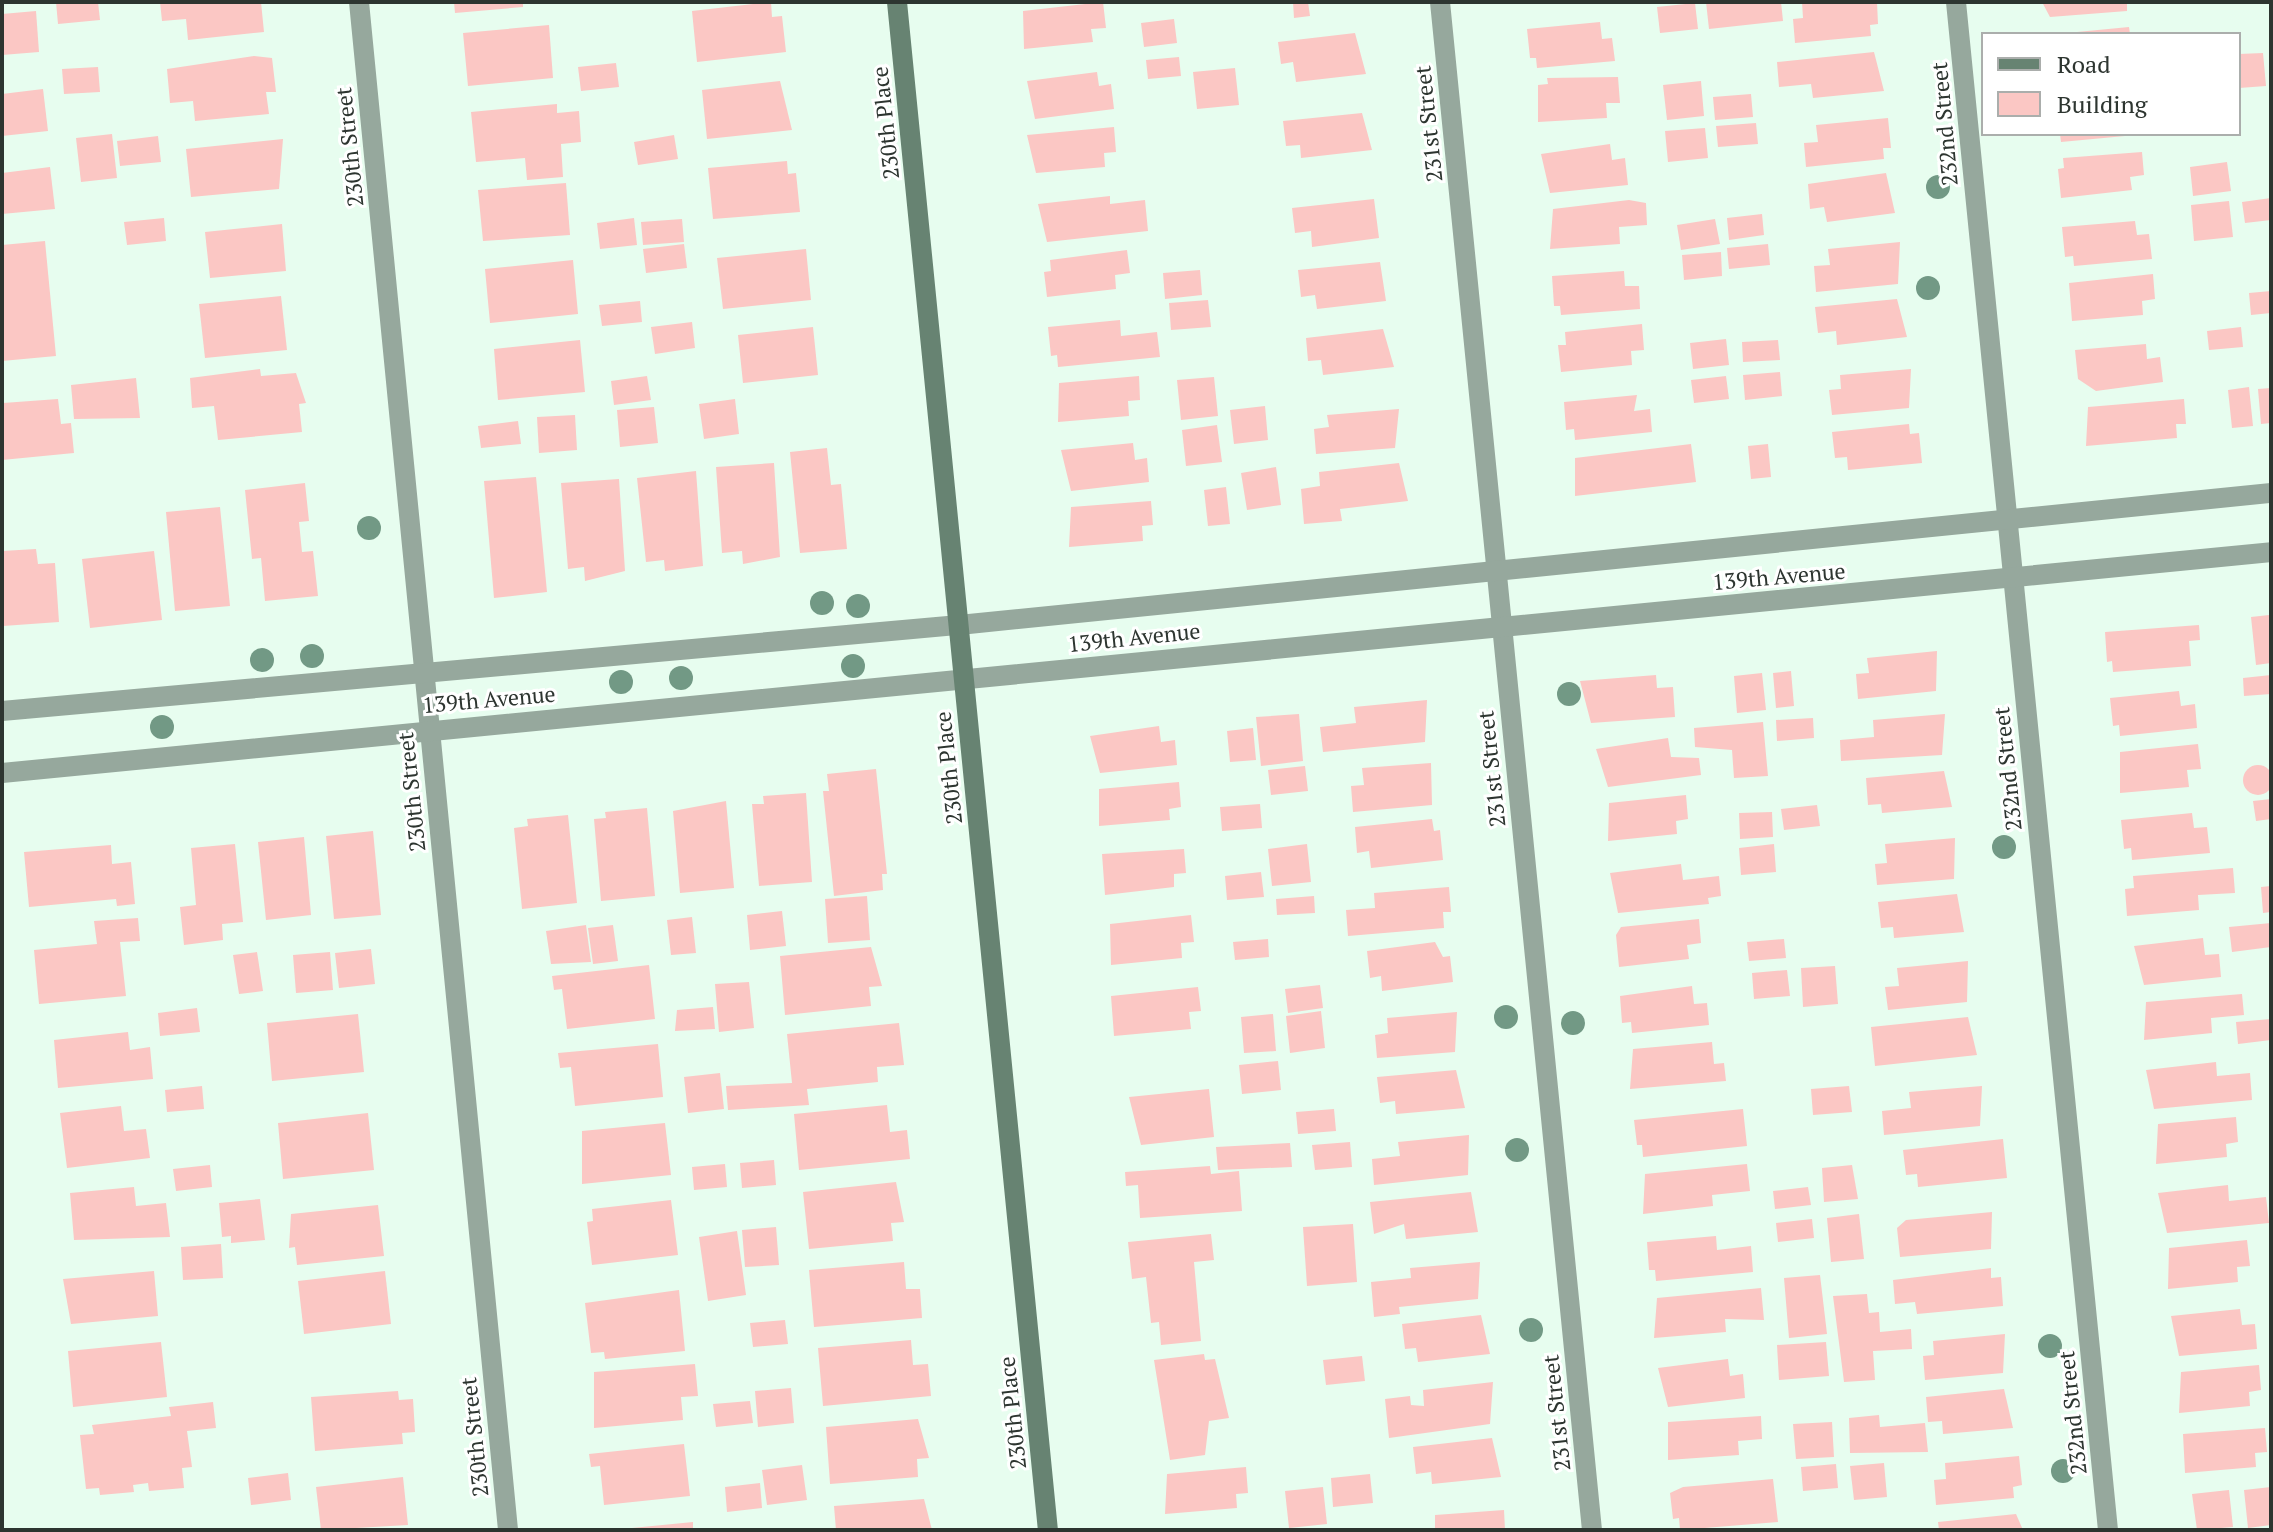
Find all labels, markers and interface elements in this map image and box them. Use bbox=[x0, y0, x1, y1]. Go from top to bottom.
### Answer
legend bbox=[1981, 32, 2241, 136]
text: Road bbox=[2057, 48, 2111, 80]
street label: 232nd Street bbox=[1925, 61, 1963, 187]
street label: 231st Street bbox=[1409, 64, 1447, 184]
street label: 230th Place bbox=[866, 65, 904, 181]
street label: 230th Street bbox=[330, 86, 368, 208]
text: Building bbox=[2057, 88, 2147, 120]
street label: 139th Avenue bbox=[1711, 557, 1847, 595]
street label: 139th Avenue bbox=[1066, 617, 1202, 657]
street label: 139th Avenue bbox=[421, 680, 557, 718]
street label: 232nd Street bbox=[1987, 706, 2027, 832]
street label: 231st Street bbox=[1472, 709, 1510, 829]
street label: 230th Place bbox=[929, 710, 967, 826]
street label: 230th Street bbox=[392, 731, 430, 853]
street label: 232nd Street bbox=[2052, 1350, 2092, 1476]
street label: 231st Street bbox=[1537, 1353, 1575, 1473]
street label: 230th Place bbox=[993, 1355, 1031, 1471]
street label: 230th Street bbox=[455, 1376, 493, 1498]

